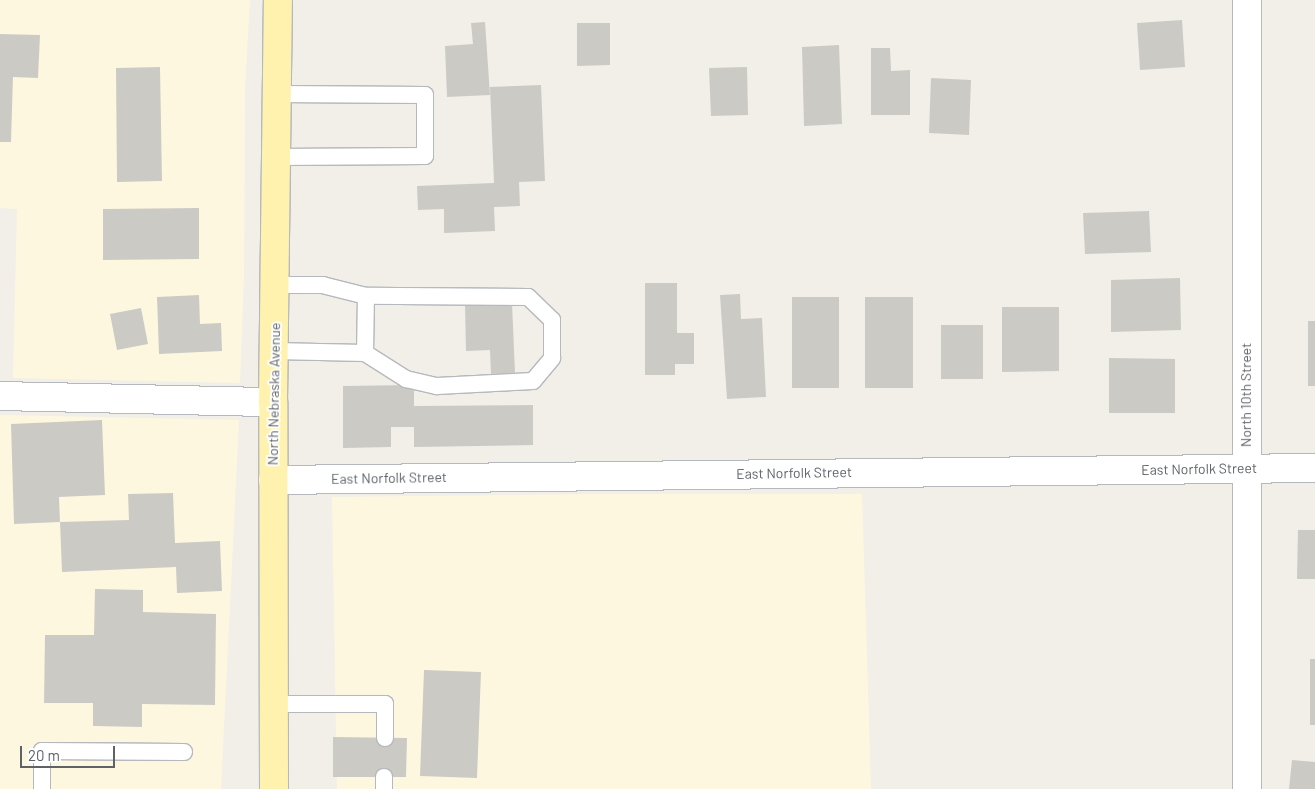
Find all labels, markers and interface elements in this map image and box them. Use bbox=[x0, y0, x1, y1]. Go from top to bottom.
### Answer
street label: North Nebraska Avenue bbox=[264, 323, 284, 465]
street label: North 10th Street bbox=[1238, 343, 1254, 447]
street label: East Norfolk Street bbox=[1141, 460, 1257, 478]
street label: East Norfolk Street bbox=[736, 464, 852, 482]
street label: East Norfolk Street bbox=[331, 469, 447, 487]
scale bar bbox=[22, 736, 118, 768]
text: 20 m bbox=[28, 746, 60, 764]

